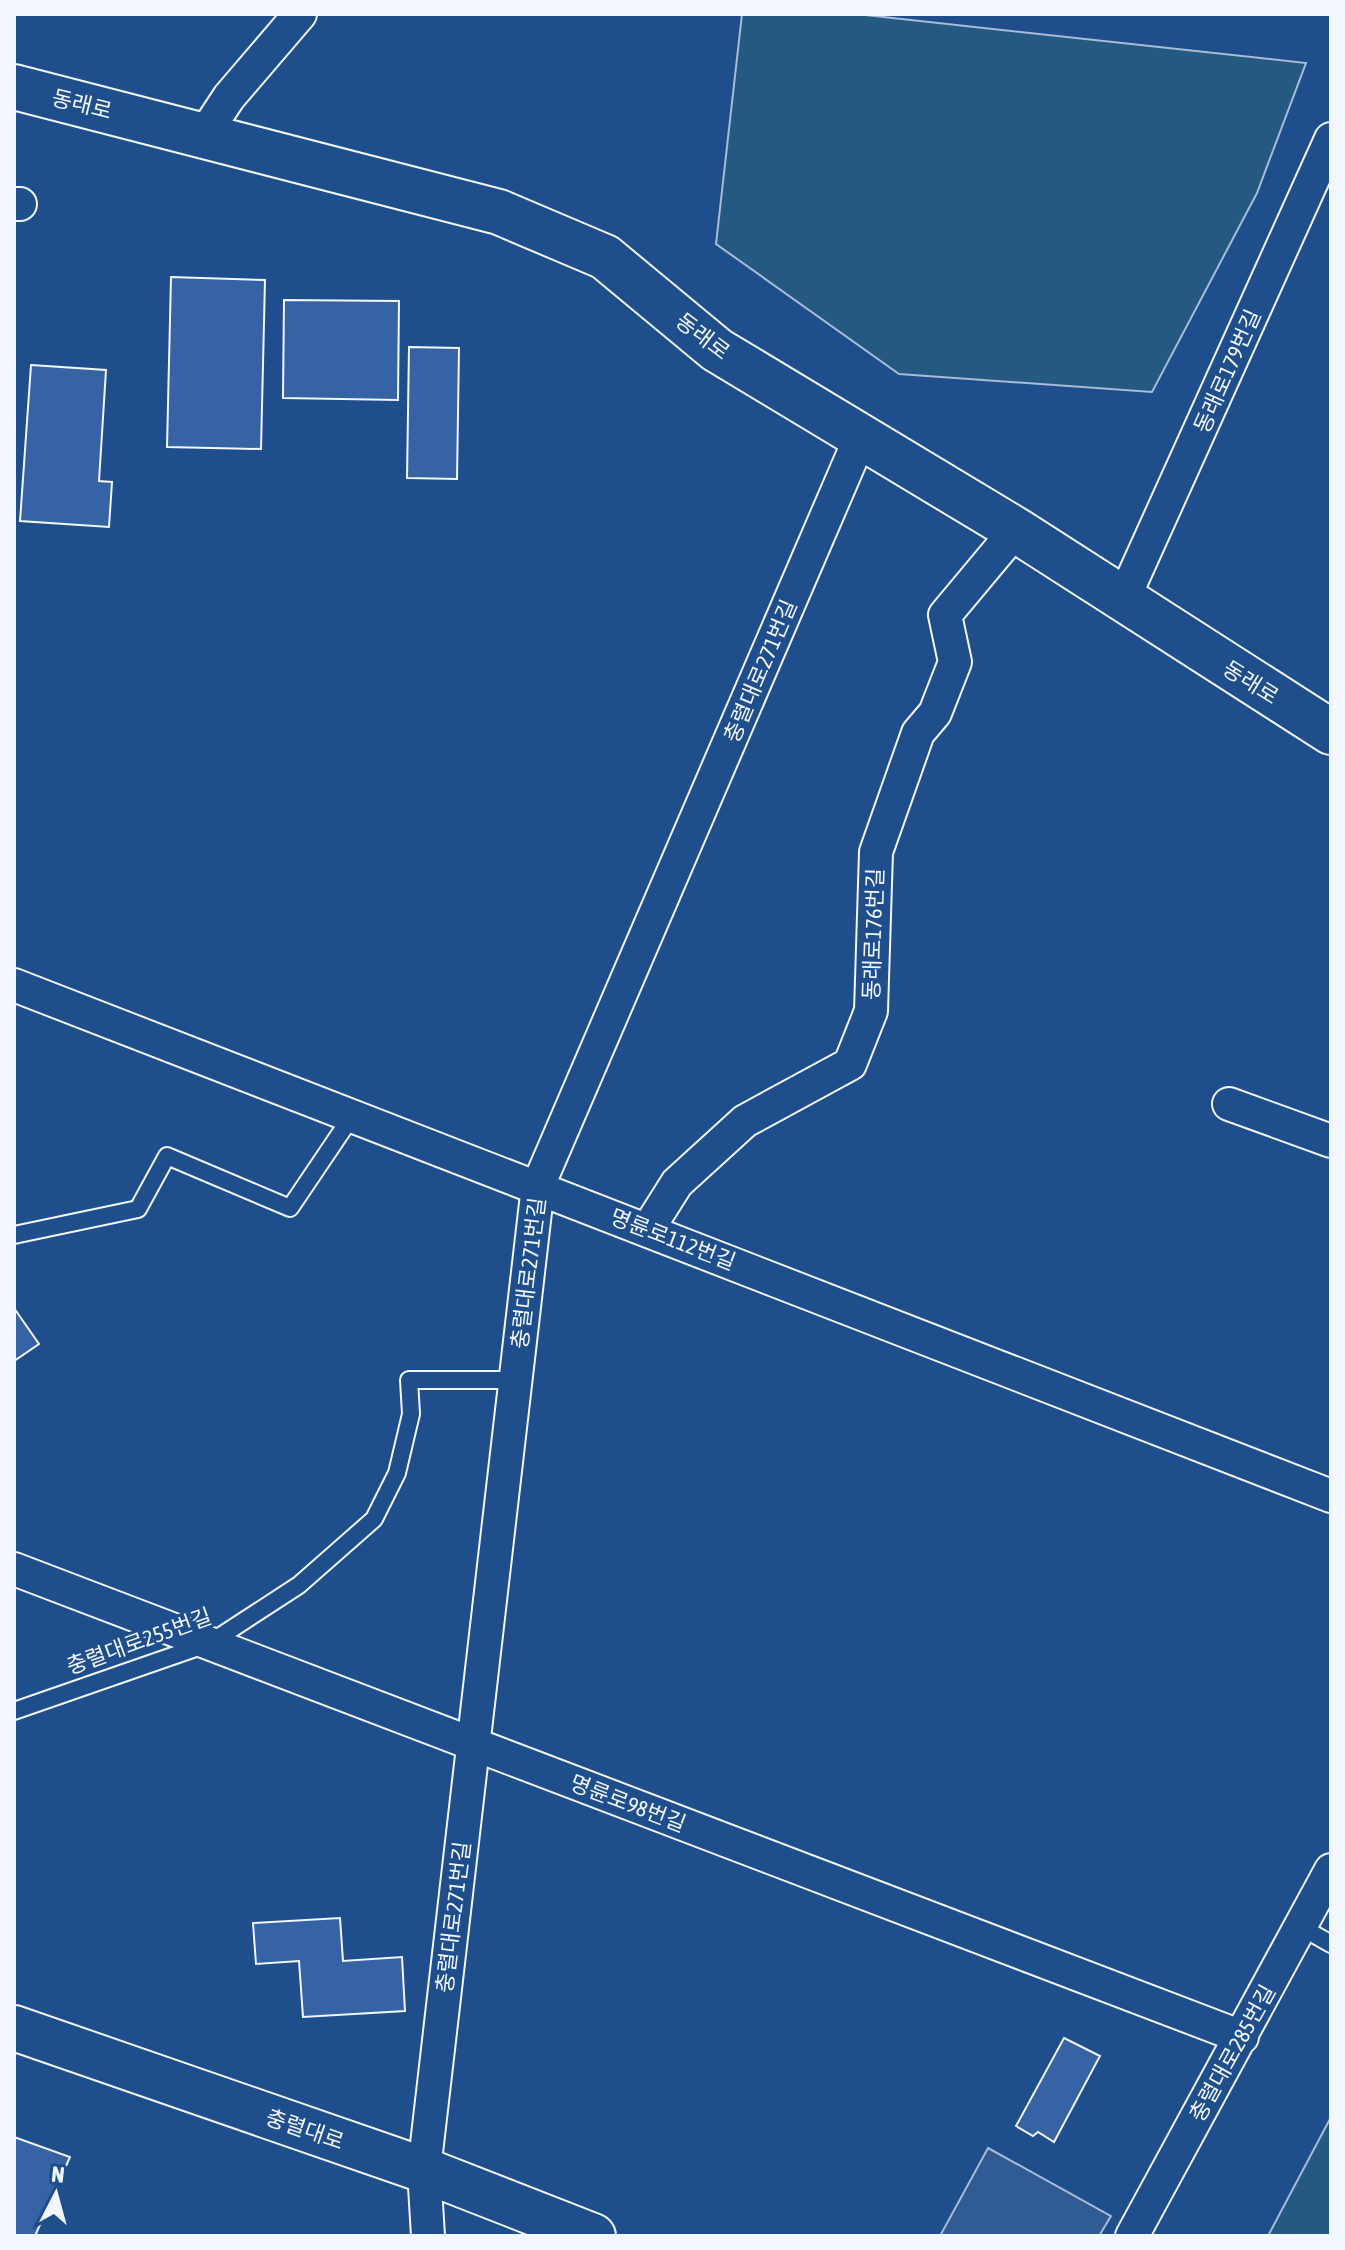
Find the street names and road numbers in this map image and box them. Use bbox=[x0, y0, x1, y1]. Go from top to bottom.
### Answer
street label: 동래로 bbox=[49, 84, 115, 124]
street label: 동래로179번길 bbox=[1188, 305, 1266, 437]
street label: 동래로 bbox=[671, 307, 735, 365]
street label: 충렬대로271번길 bbox=[718, 596, 802, 746]
street label: 동래로 bbox=[1218, 655, 1284, 709]
street label: 동래로176번길 bbox=[858, 867, 888, 1001]
street label: 충렬대로271번길 bbox=[506, 1196, 550, 1350]
street label: 명륜로112번길 bbox=[607, 1203, 739, 1275]
street label: 충렬대로255번길 bbox=[63, 1603, 215, 1679]
street label: 명륜로98번길 bbox=[566, 1769, 690, 1837]
street label: 충렬대로271번길 bbox=[431, 1840, 475, 1994]
street label: 충렬대로285번길 bbox=[1184, 1980, 1280, 2126]
street label: 충렬대로 bbox=[262, 2104, 348, 2154]

